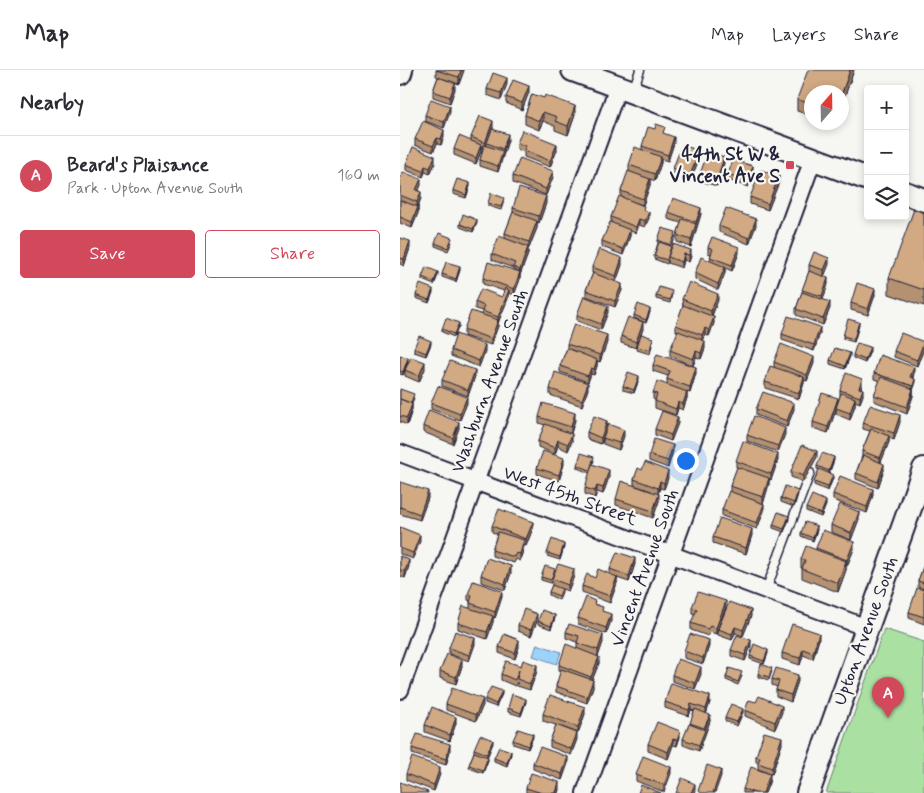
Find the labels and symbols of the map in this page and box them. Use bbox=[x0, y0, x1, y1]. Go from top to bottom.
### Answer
north arrow bbox=[804, 85, 849, 130]
place label: 44th St W & Vincent Ave S bbox=[670, 142, 780, 189]
marker: 44th St W & Vincent Ave S bbox=[784, 159, 796, 171]
street label: Washburn Avenue South bbox=[445, 286, 535, 476]
your location bbox=[673, 448, 699, 474]
street label: West 45th Street bbox=[500, 460, 640, 532]
street label: Vincent Avenue South bbox=[605, 486, 685, 650]
street label: Upton Avenue South bbox=[828, 552, 904, 710]
pin: A bbox=[872, 677, 904, 718]

